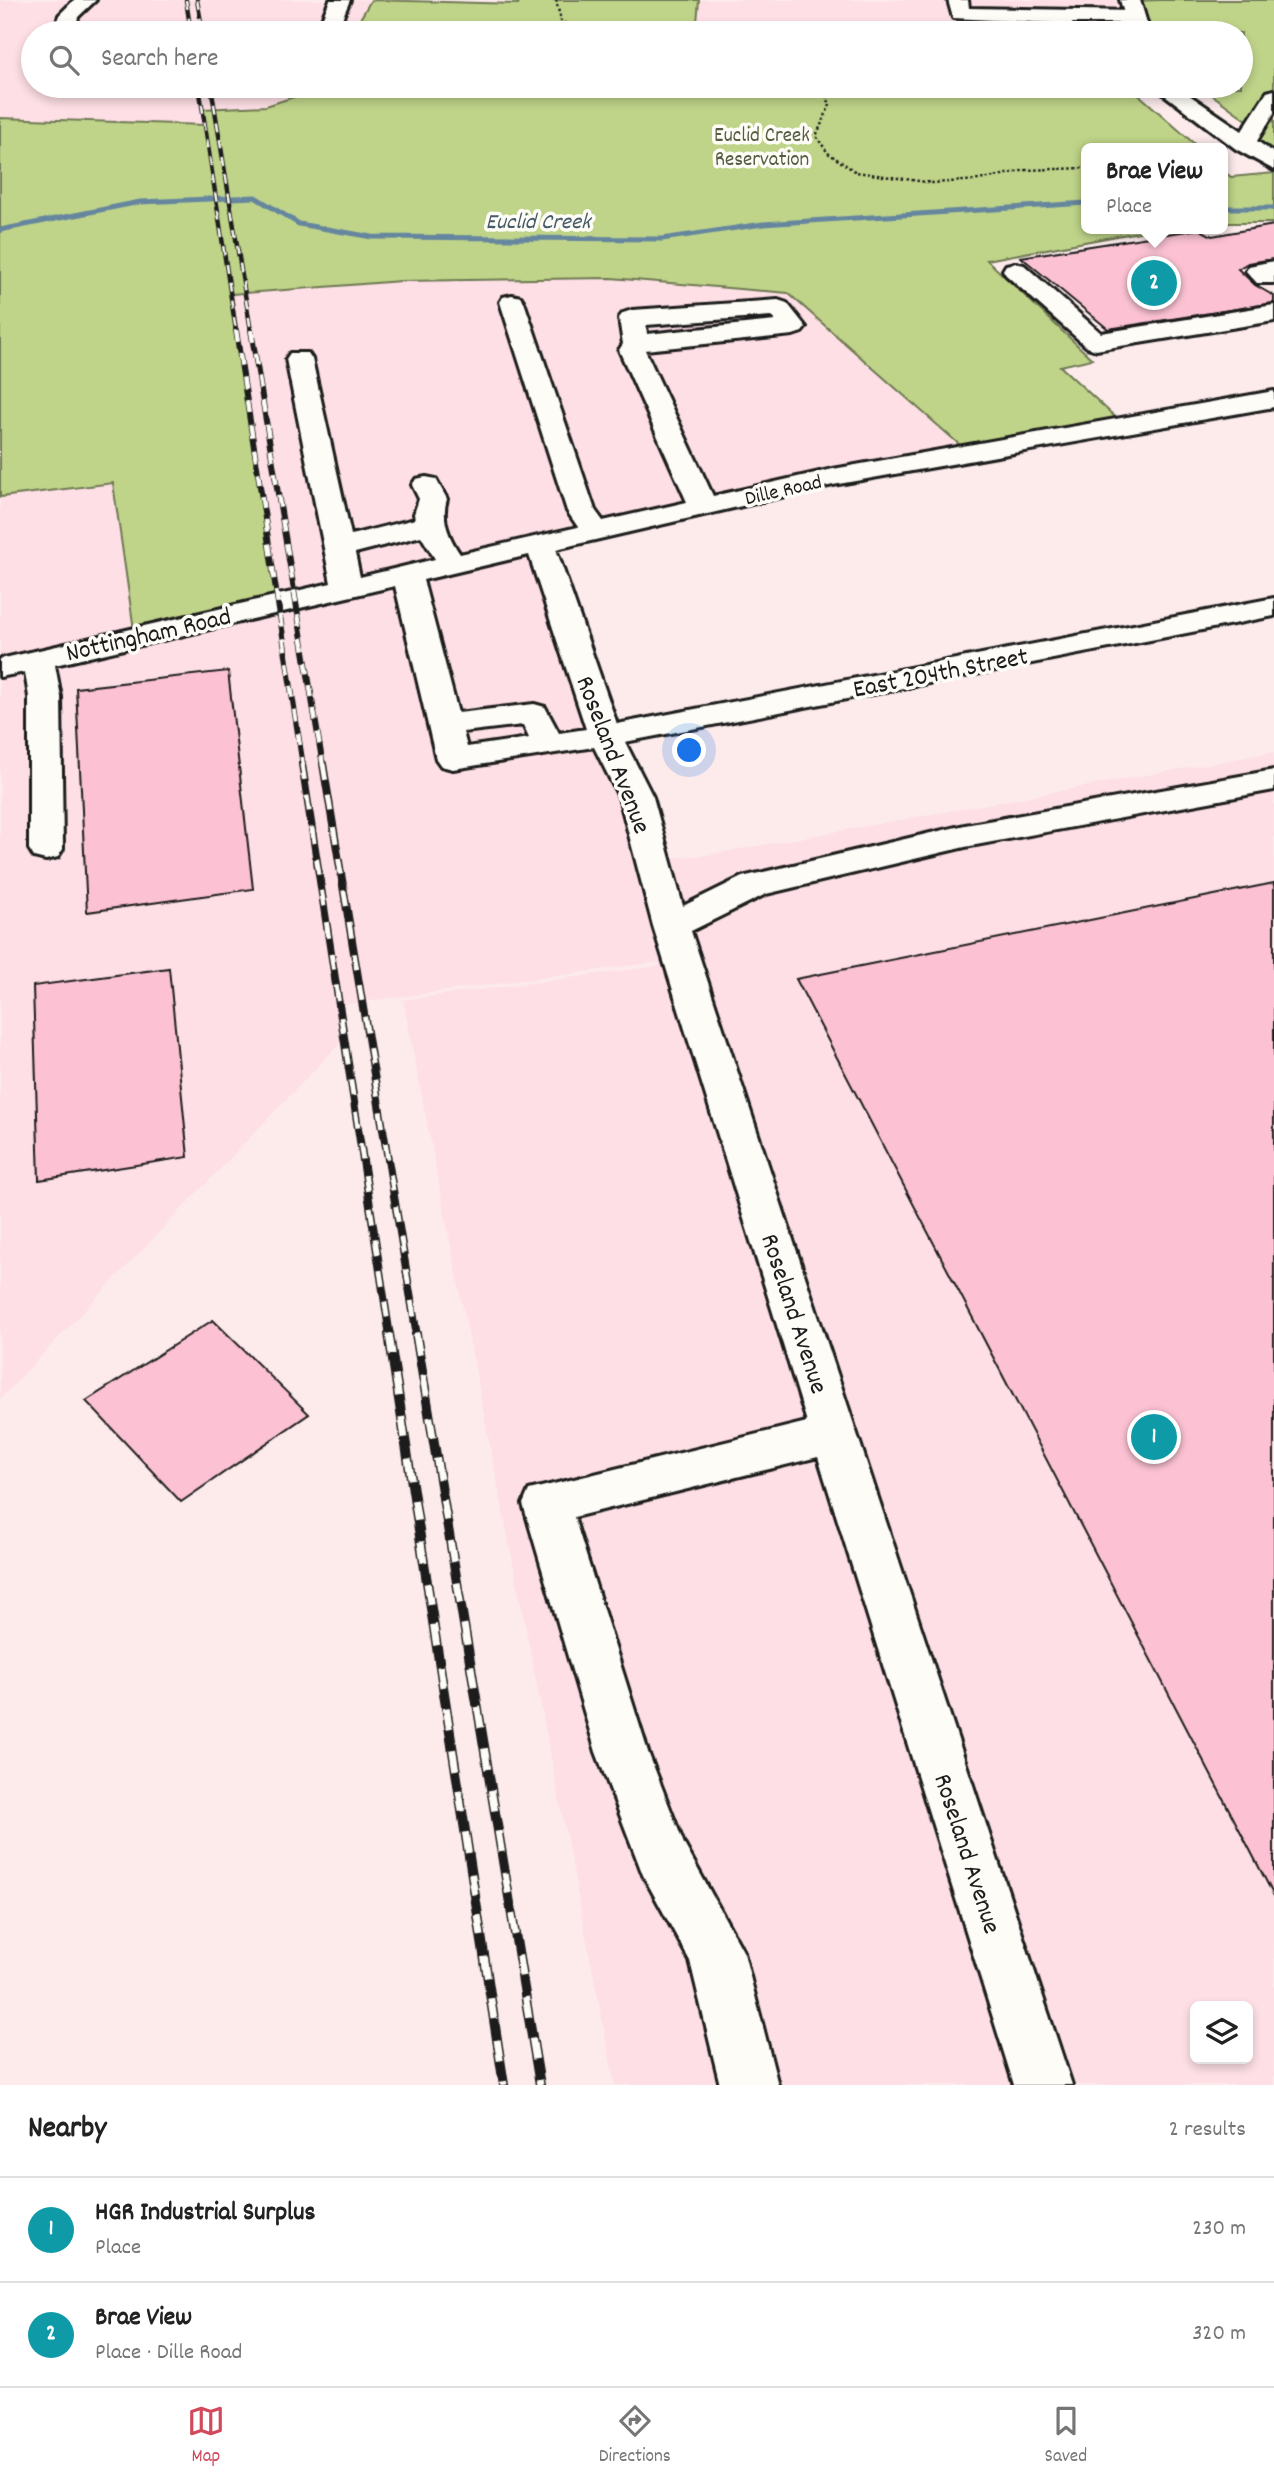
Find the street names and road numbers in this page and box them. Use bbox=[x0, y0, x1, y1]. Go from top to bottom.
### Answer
street label: Dille Road bbox=[742, 469, 825, 515]
street label: Nottingham Road bbox=[63, 599, 235, 673]
street label: East 204th Street bbox=[850, 639, 1032, 710]
street label: Roseland Avenue bbox=[565, 671, 659, 840]
street label: Roseland Avenue bbox=[749, 1229, 836, 1399]
street label: Roseland Avenue bbox=[922, 1769, 1009, 1939]

